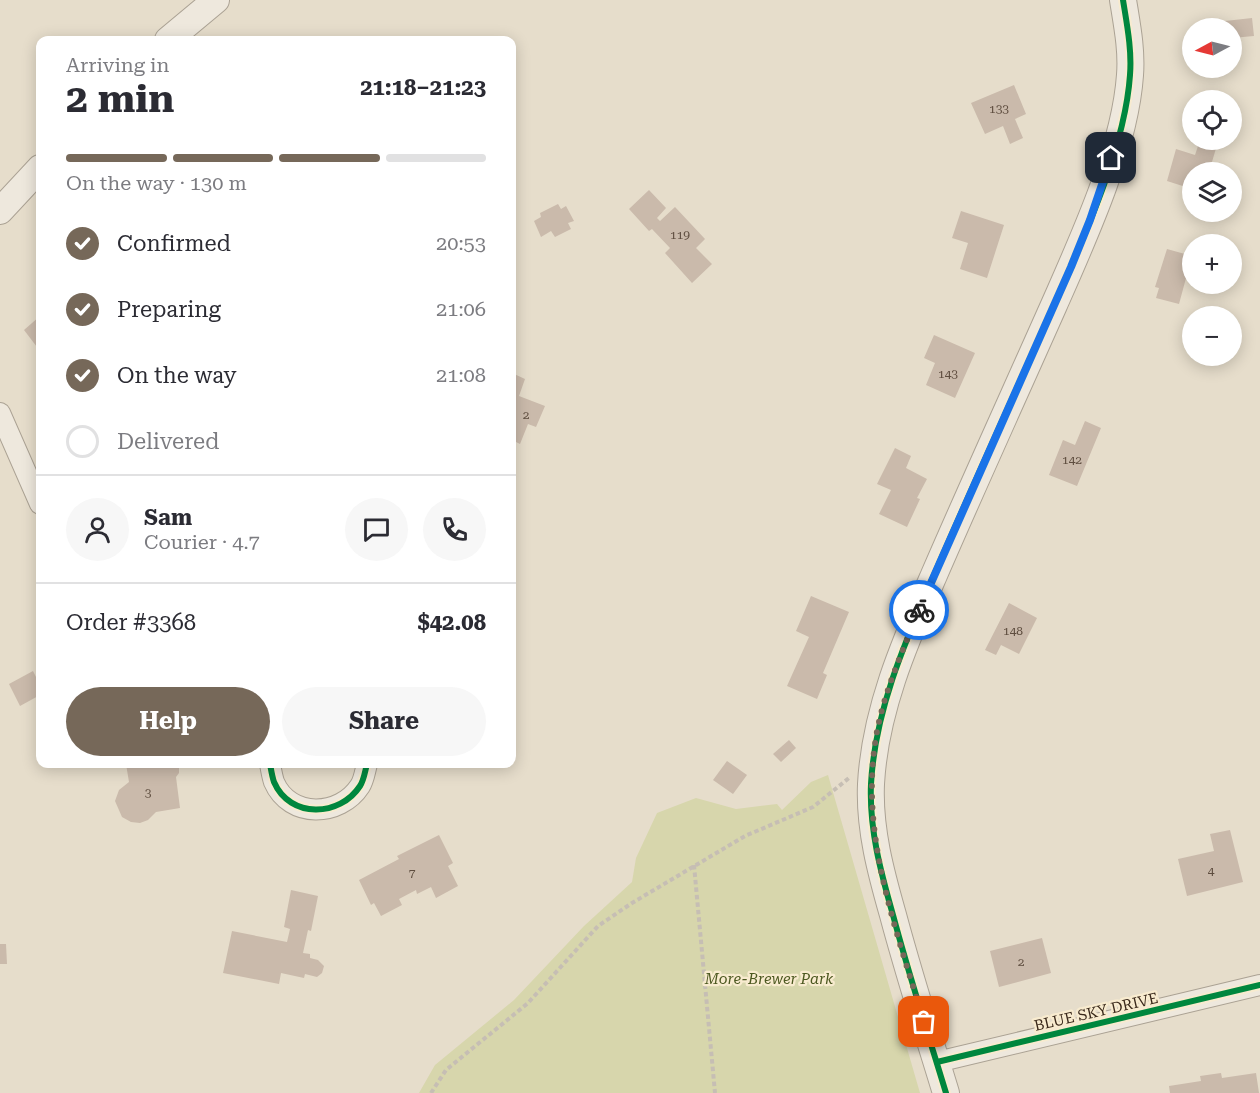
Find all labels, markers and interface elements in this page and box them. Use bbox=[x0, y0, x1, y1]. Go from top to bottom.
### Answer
north arrow bbox=[1182, 18, 1242, 78]
map controls bbox=[1182, 18, 1242, 366]
text: Arriving in bbox=[66, 53, 169, 77]
text: 21:18–21:23 bbox=[360, 75, 486, 100]
text: 2 min bbox=[66, 76, 174, 122]
button: locate bbox=[1182, 90, 1242, 150]
house number: 133 bbox=[989, 102, 1009, 116]
pin bbox=[1085, 132, 1136, 183]
icon: home bbox=[1094, 141, 1127, 174]
button: layers bbox=[1182, 162, 1242, 222]
text: On the way · 130 m bbox=[66, 171, 247, 195]
icon: check bbox=[66, 227, 99, 260]
house number: 119 bbox=[670, 228, 690, 242]
text: Confirmed bbox=[117, 231, 231, 256]
text: 20:53 bbox=[436, 231, 486, 255]
button: + bbox=[1182, 234, 1242, 294]
icon: check bbox=[66, 293, 99, 326]
text: Preparing bbox=[117, 297, 221, 322]
text: 21:06 bbox=[436, 297, 486, 321]
button: − bbox=[1182, 306, 1242, 366]
icon: check bbox=[66, 359, 99, 392]
text: On the way bbox=[117, 363, 237, 388]
text: 21:08 bbox=[436, 363, 486, 387]
house number: 143 bbox=[938, 367, 958, 381]
house number: 2 bbox=[523, 408, 530, 422]
text: Delivered bbox=[117, 429, 219, 454]
house number: 142 bbox=[1062, 453, 1082, 467]
button: person bbox=[66, 498, 129, 561]
button: chat bbox=[345, 498, 408, 561]
button: phone bbox=[423, 498, 486, 561]
text: Sam bbox=[144, 505, 192, 530]
text: Courier · 4.7 bbox=[144, 530, 260, 554]
courier bbox=[889, 580, 949, 640]
icon: bike bbox=[903, 594, 936, 627]
text: Order #3368 bbox=[66, 610, 196, 635]
text: $42.08 bbox=[417, 610, 486, 635]
house number: 148 bbox=[1003, 624, 1023, 638]
button: Help bbox=[66, 687, 270, 756]
button: Share bbox=[282, 687, 486, 756]
house number: 3 bbox=[145, 786, 152, 800]
house number: 4 bbox=[1208, 864, 1215, 878]
house number: 7 bbox=[409, 866, 416, 880]
house number: 2 bbox=[1018, 955, 1025, 969]
park label: More-Brewer Park bbox=[704, 970, 834, 988]
street label: BLUE SKY DRIVE bbox=[1032, 989, 1160, 1035]
pin bbox=[898, 996, 949, 1047]
icon: bag bbox=[907, 1005, 940, 1038]

